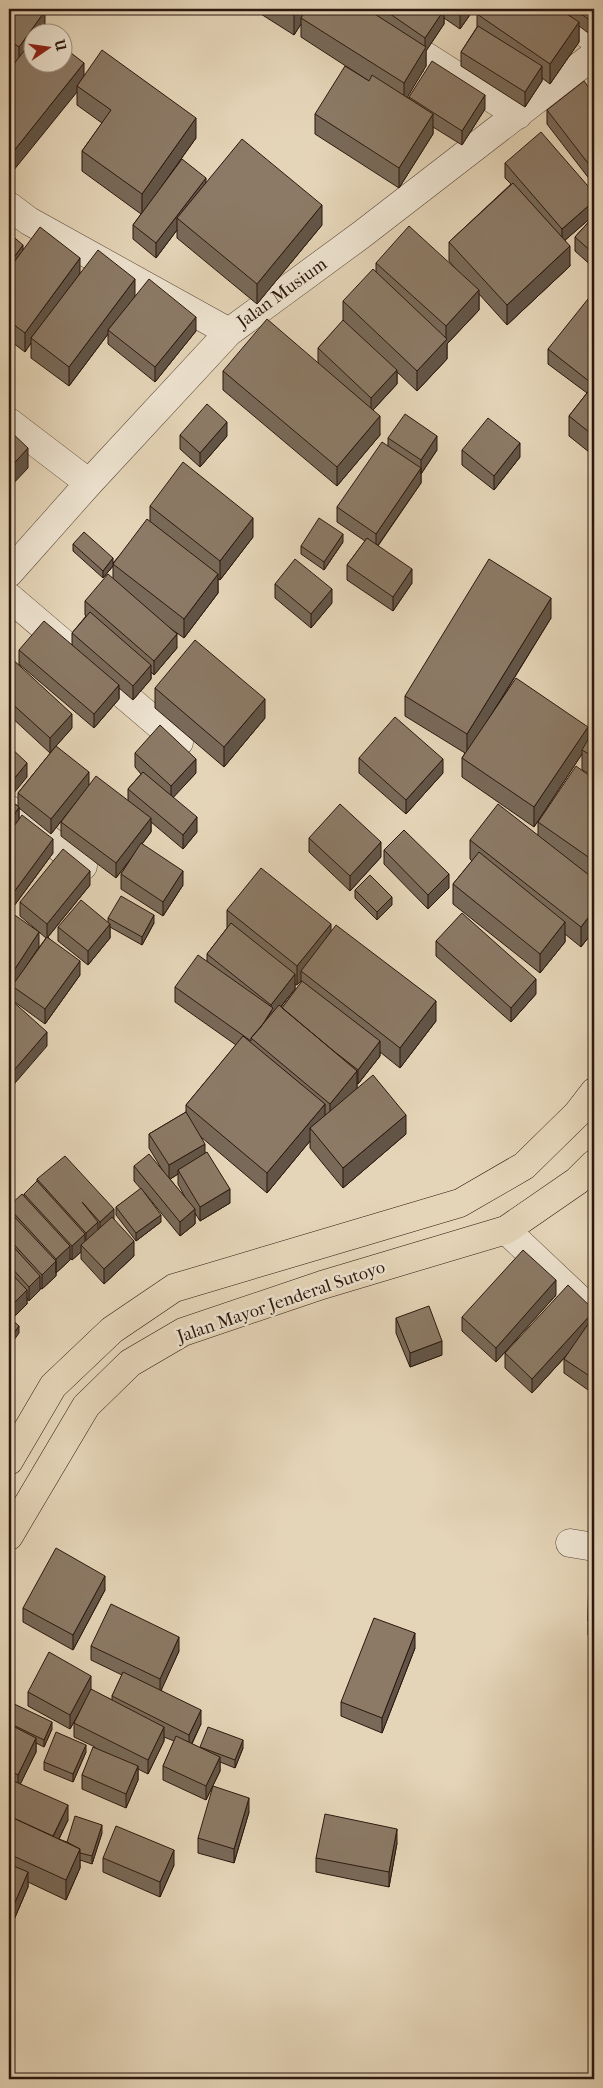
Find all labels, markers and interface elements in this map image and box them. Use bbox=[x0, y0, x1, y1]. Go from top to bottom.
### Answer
north arrow bbox=[22, 22, 72, 72]
text: U bbox=[50, 37, 70, 53]
street label: Jalan Musium bbox=[231, 253, 331, 334]
street label: Jalan Mayor Jenderal Sutoyo bbox=[172, 1257, 388, 1348]

